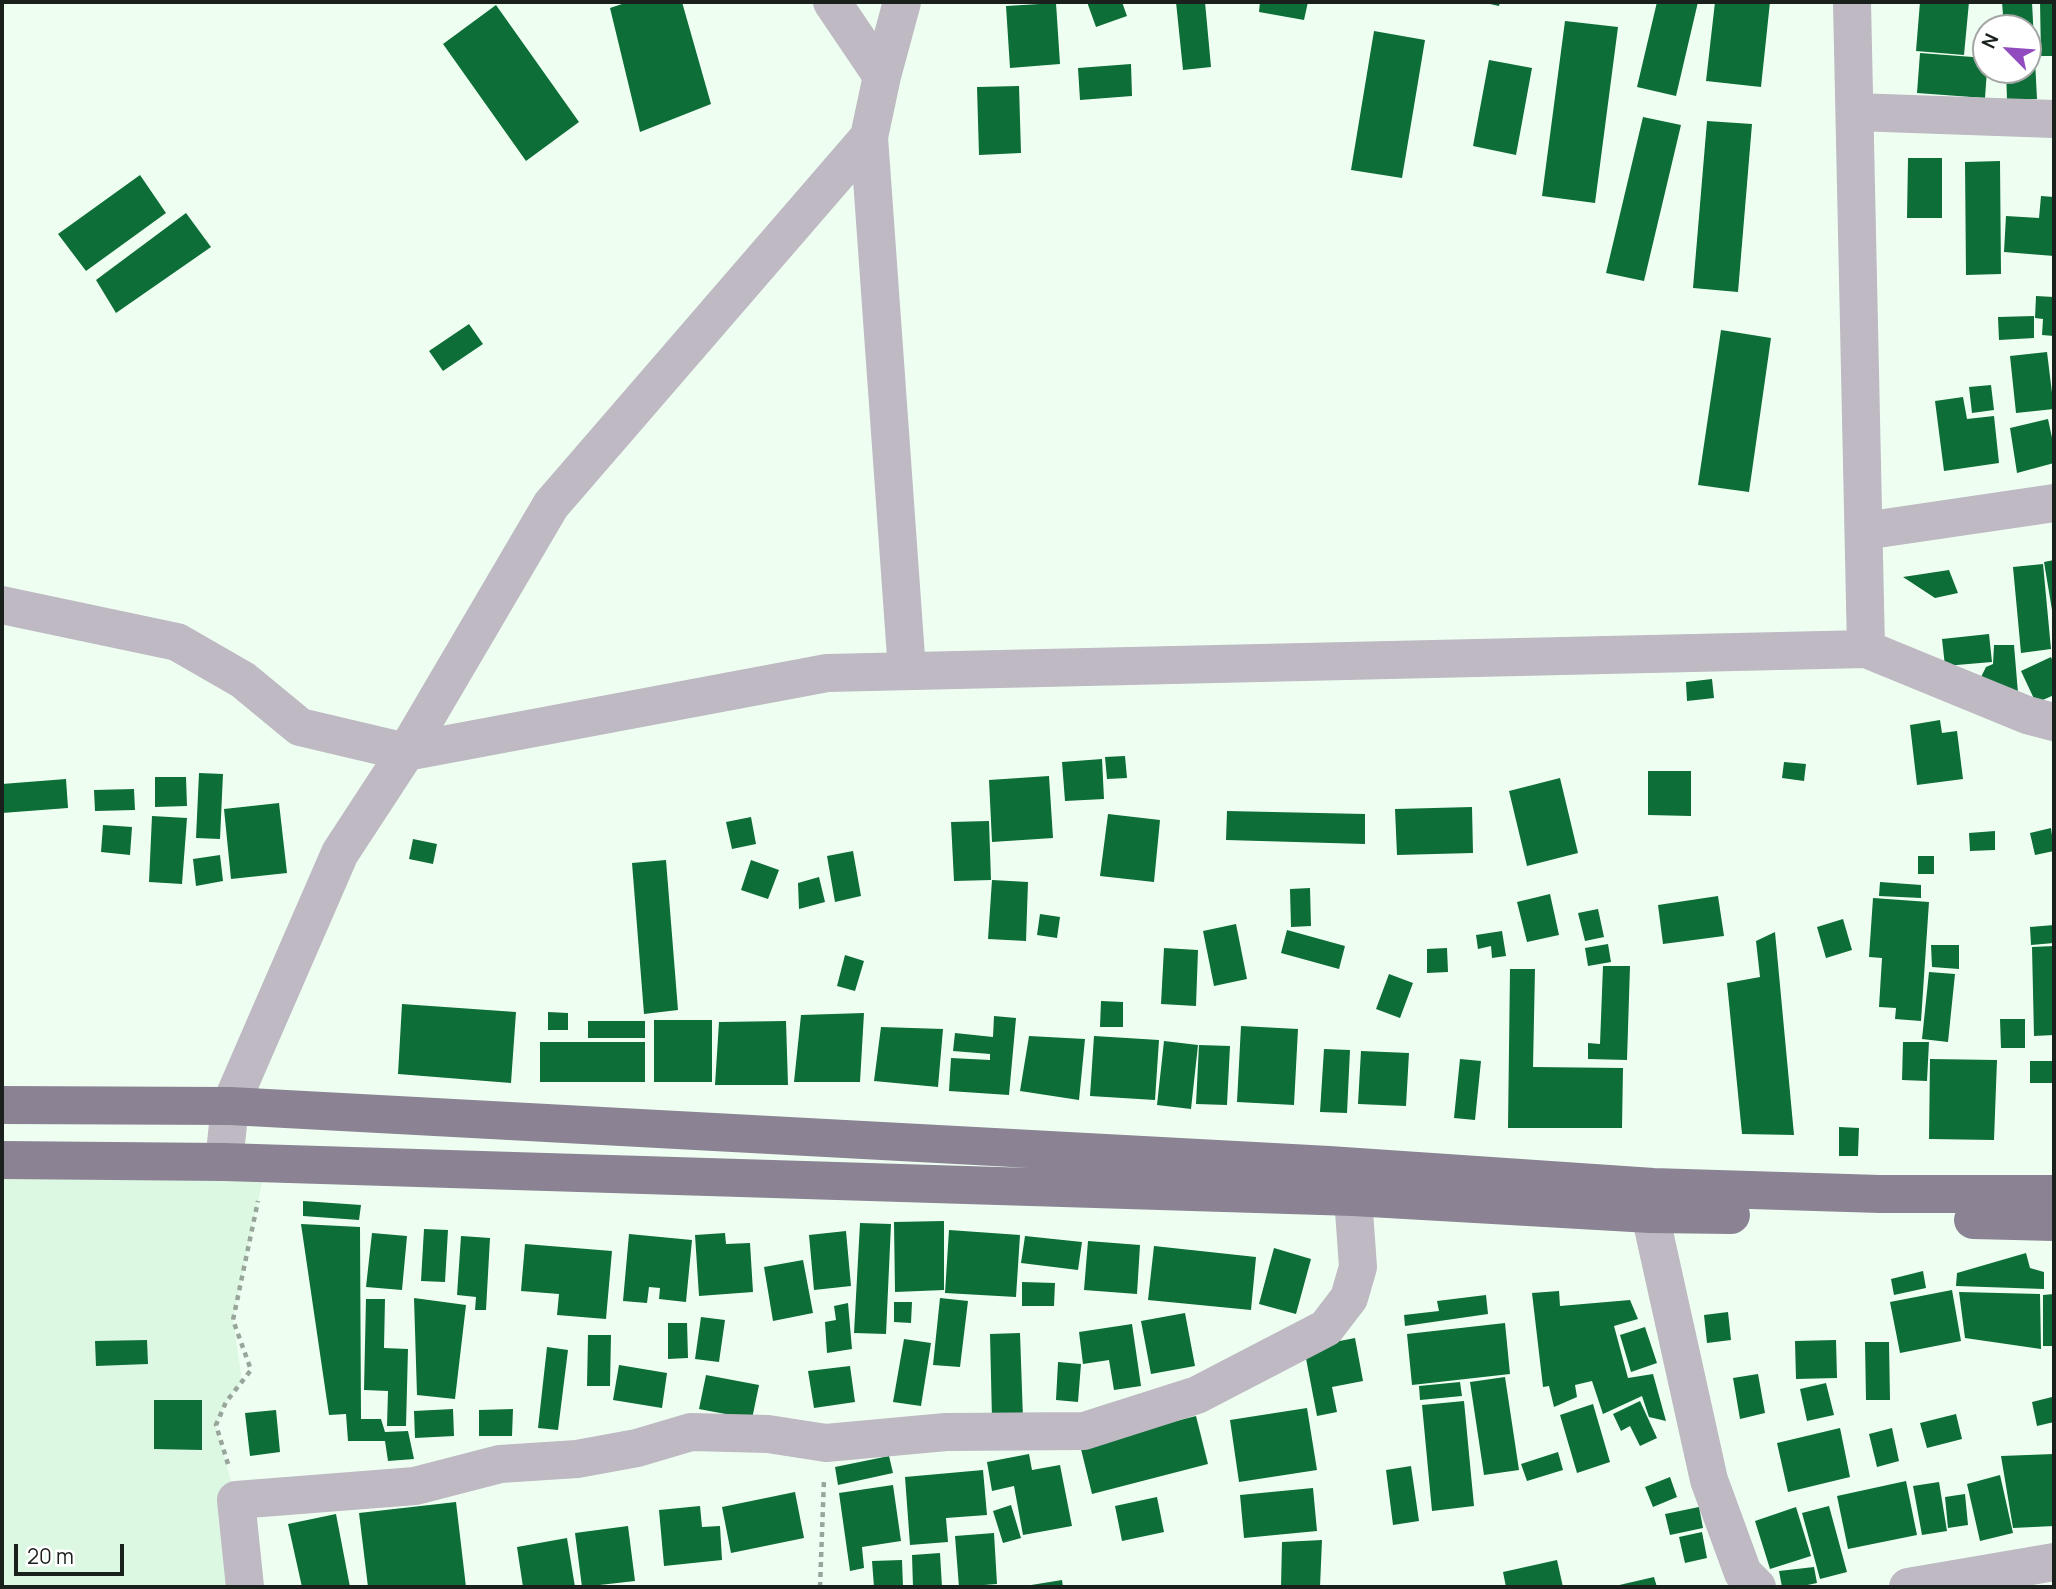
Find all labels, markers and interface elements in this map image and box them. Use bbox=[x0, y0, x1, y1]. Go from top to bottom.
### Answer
north arrow bbox=[1972, 14, 2042, 84]
text: N bbox=[1975, 29, 2004, 53]
scale bar bbox=[18, 1530, 128, 1574]
text: 20 m bbox=[27, 1542, 74, 1570]

